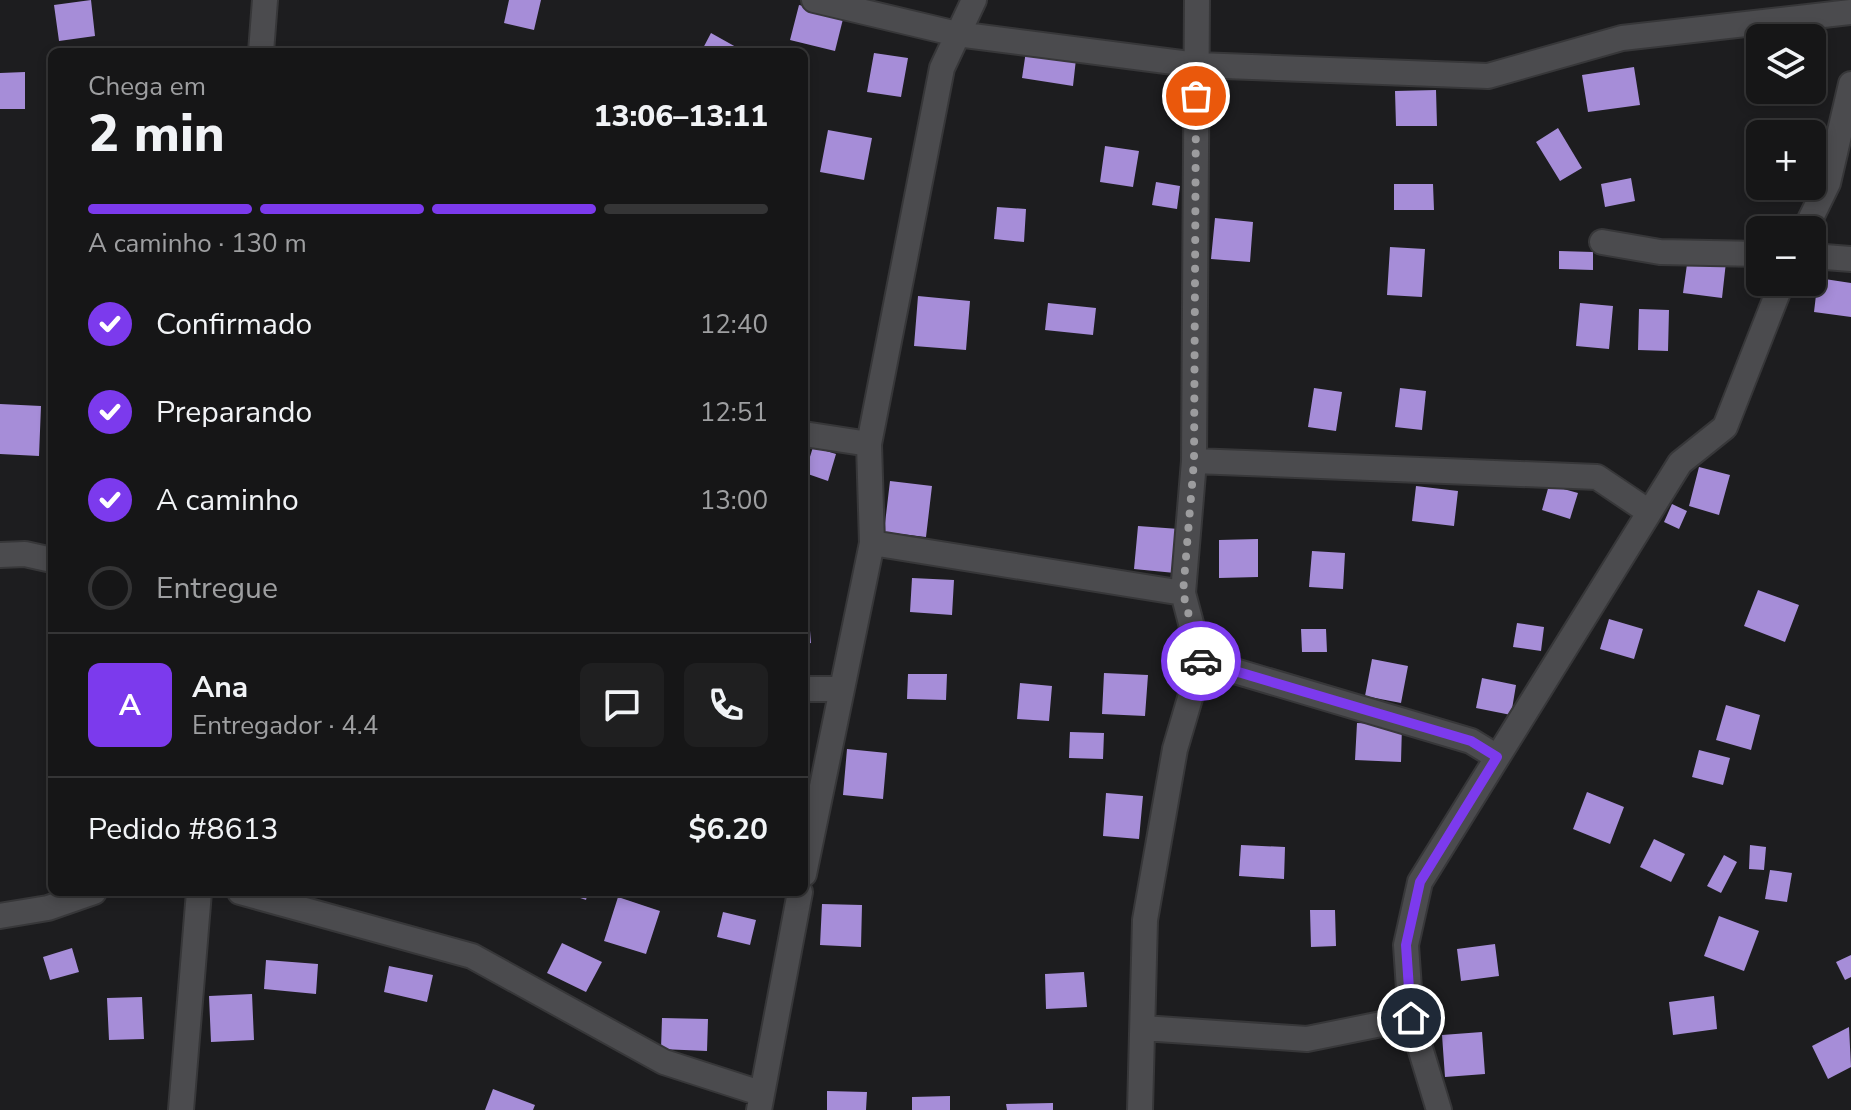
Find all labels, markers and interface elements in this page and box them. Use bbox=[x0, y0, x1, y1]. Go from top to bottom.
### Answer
map controls bbox=[1746, 24, 1826, 296]
button: layers bbox=[1746, 24, 1826, 104]
pin bbox=[1162, 62, 1230, 130]
text: Chega em bbox=[88, 69, 206, 104]
icon: bag bbox=[1174, 74, 1218, 118]
text: 13:06–13:11 bbox=[593, 96, 768, 137]
text: 2 min bbox=[88, 98, 225, 169]
button: + bbox=[1746, 120, 1826, 200]
button: − bbox=[1746, 216, 1826, 296]
text: A caminho · 130 m bbox=[88, 226, 307, 261]
icon: check bbox=[88, 302, 132, 346]
text: Confirmado bbox=[156, 304, 312, 345]
text: 12:40 bbox=[700, 307, 768, 342]
icon: check bbox=[88, 390, 132, 434]
text: Preparando bbox=[156, 392, 312, 433]
text: 12:51 bbox=[700, 395, 768, 430]
icon: check bbox=[88, 478, 132, 522]
text: A caminho bbox=[156, 480, 299, 521]
text: 13:00 bbox=[700, 483, 768, 518]
text: Entregue bbox=[156, 568, 278, 609]
courier bbox=[1161, 621, 1241, 701]
icon: car bbox=[1179, 639, 1223, 683]
button: chat bbox=[580, 663, 664, 747]
button: phone bbox=[684, 663, 768, 747]
text: Ana bbox=[192, 667, 248, 708]
text: A bbox=[119, 685, 141, 726]
text: Entregador · 4.4 bbox=[192, 708, 378, 743]
text: Pedido #8613 bbox=[88, 809, 279, 850]
text: $6.20 bbox=[689, 809, 768, 850]
pin bbox=[1377, 984, 1445, 1052]
icon: home bbox=[1389, 996, 1433, 1040]

